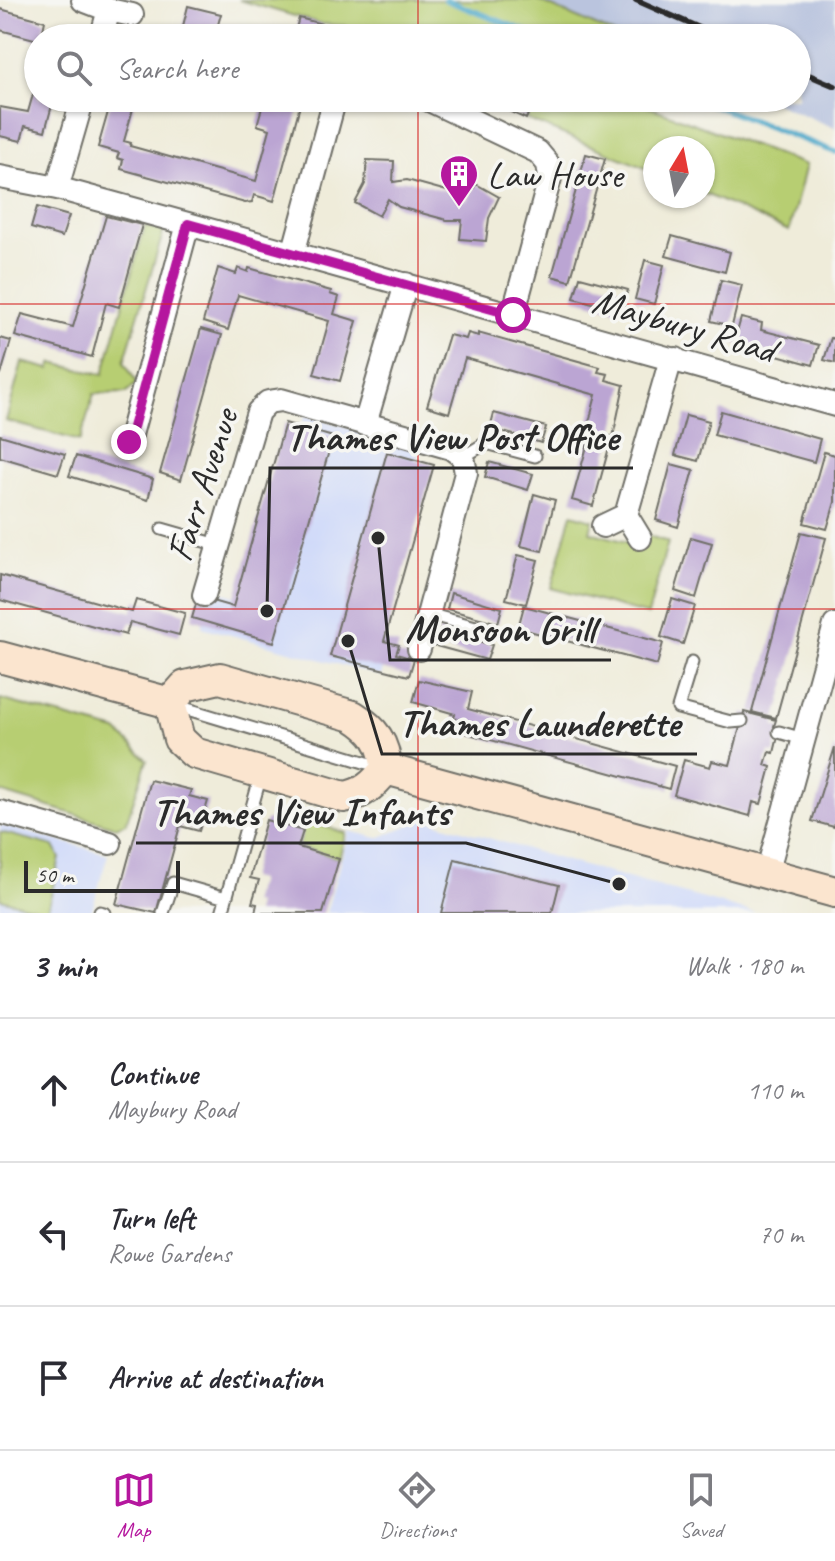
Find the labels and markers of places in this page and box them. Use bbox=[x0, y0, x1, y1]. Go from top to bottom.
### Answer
place label: Law House bbox=[487, 151, 625, 198]
building icon: Law House bbox=[438, 153, 480, 208]
callout: Thames View Post Office bbox=[270, 404, 633, 468]
callout: Monsoon Grill bbox=[390, 596, 611, 660]
callout: Thames Launderette bbox=[382, 690, 697, 754]
callout: Thames View Infants bbox=[136, 779, 466, 843]

